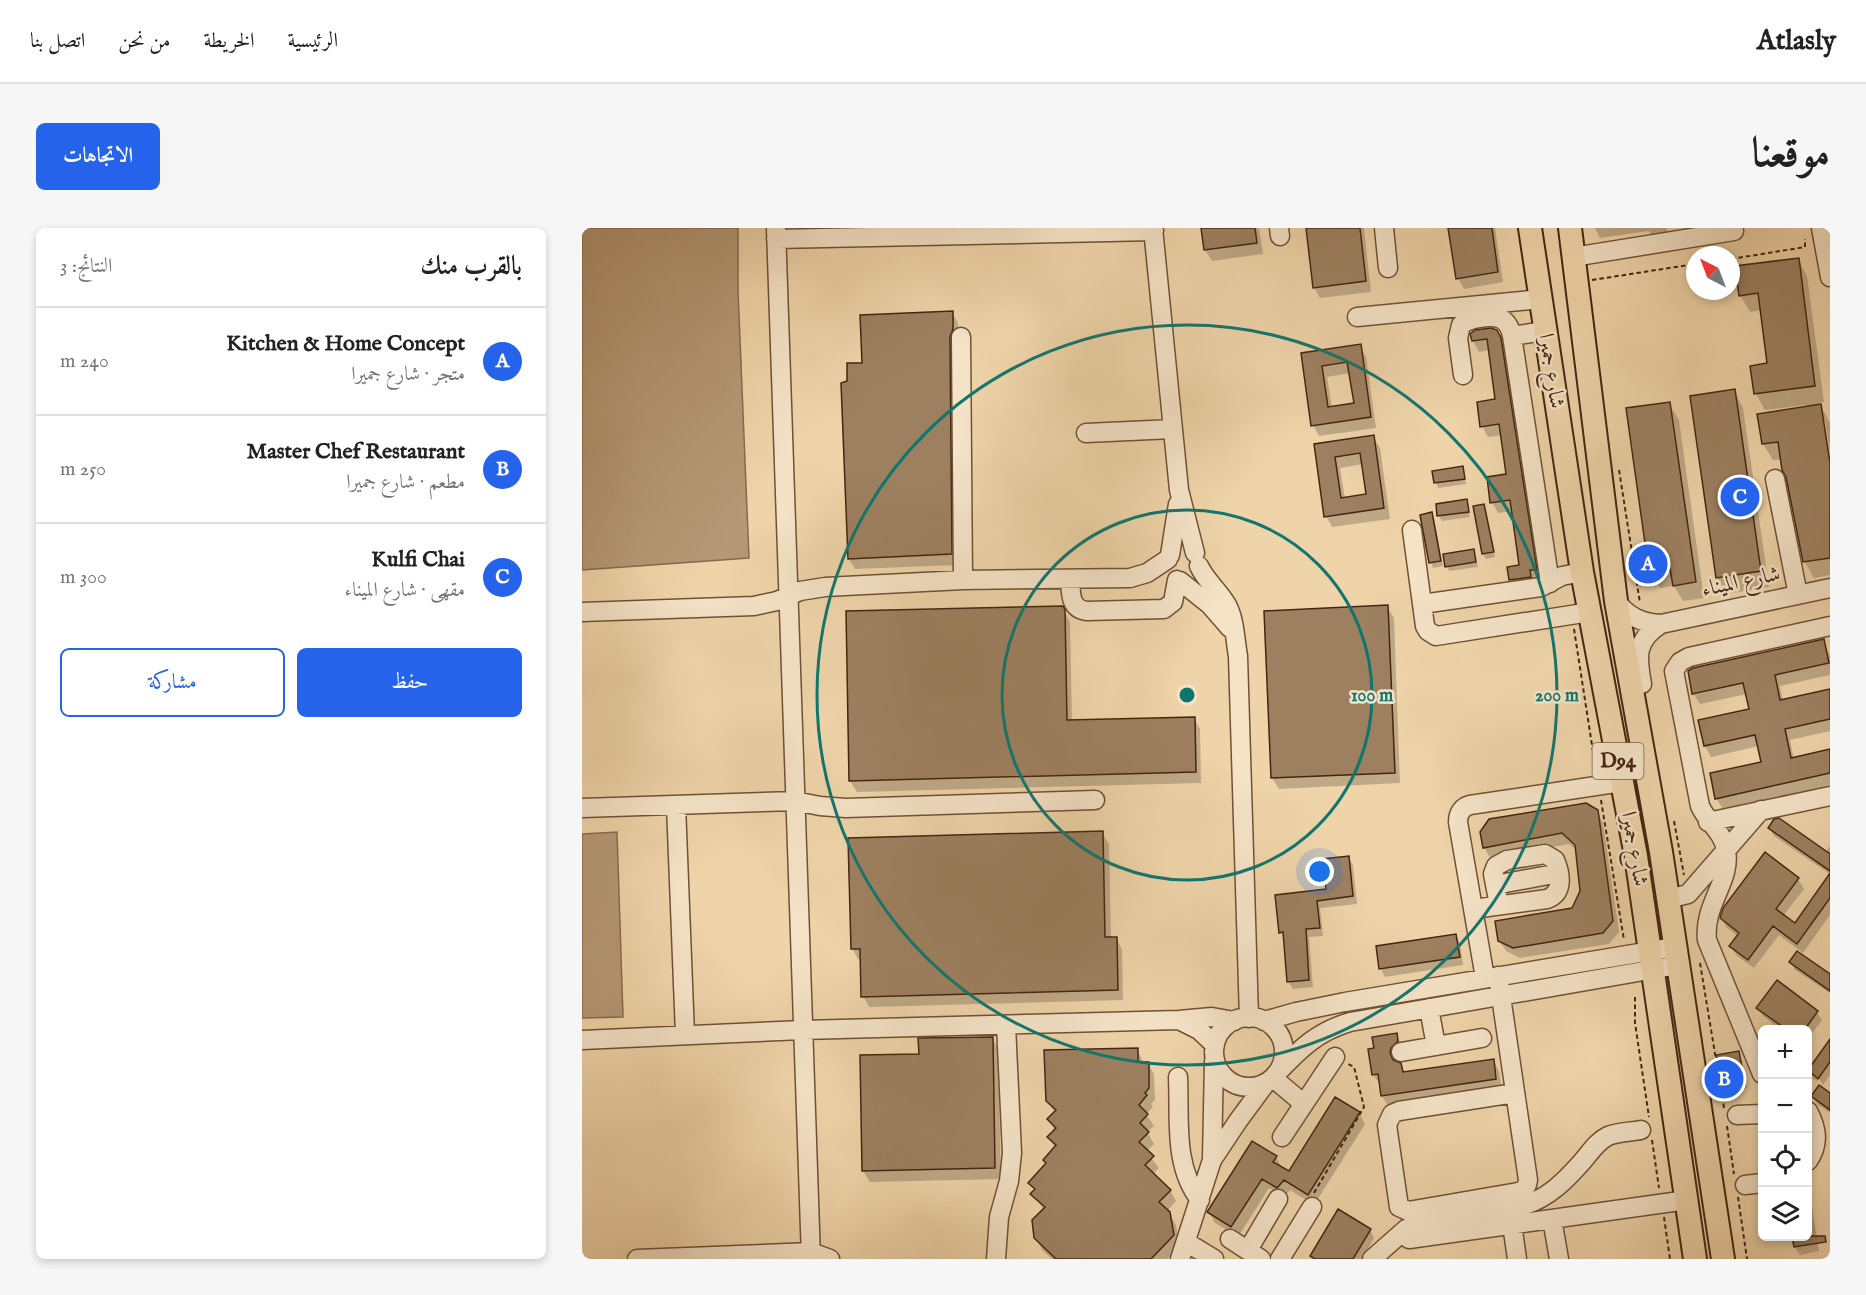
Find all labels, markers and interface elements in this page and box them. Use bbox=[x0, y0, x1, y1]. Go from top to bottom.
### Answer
text: Atlasly bbox=[1757, 24, 1836, 59]
text: اتصل بنا bbox=[30, 28, 85, 55]
text: من نحن bbox=[118, 28, 170, 55]
text: الخريطة bbox=[203, 28, 255, 55]
text: الرئيسية bbox=[288, 28, 338, 55]
button: الاتجاهات bbox=[36, 123, 160, 190]
text: موقعنا bbox=[1752, 128, 1830, 181]
north arrow bbox=[1686, 246, 1740, 300]
text: بالقرب منك bbox=[420, 250, 522, 283]
text: النتائج: 3 bbox=[60, 254, 112, 279]
text: Kitchen & Home Concept bbox=[226, 330, 465, 358]
street label: شارع جميرا bbox=[1528, 331, 1571, 411]
text: 240 m bbox=[60, 349, 109, 374]
text: A bbox=[496, 349, 509, 374]
text: متجر · شارع جميرا bbox=[351, 362, 465, 387]
text: Master Chef Restaurant bbox=[247, 438, 465, 466]
text: 250 m bbox=[60, 457, 106, 482]
text: B bbox=[496, 457, 509, 482]
text: مطعم · شارع جميرا bbox=[346, 470, 465, 495]
pin: C bbox=[1720, 474, 1760, 520]
pin: A bbox=[1628, 542, 1668, 586]
text: Kulfi Chai bbox=[371, 546, 465, 574]
street label: شارع الميناء bbox=[1699, 560, 1784, 607]
text: 300 m bbox=[60, 565, 107, 590]
text: C bbox=[495, 565, 510, 590]
text: مقهى · شارع الميناء bbox=[345, 578, 465, 603]
button: مشاركة bbox=[60, 648, 285, 717]
button: حفظ bbox=[297, 648, 522, 717]
centre of rings bbox=[1177, 685, 1197, 705]
text: 100 m bbox=[1351, 685, 1393, 708]
text: 200 m bbox=[1535, 685, 1579, 708]
road number: D94 bbox=[1592, 743, 1644, 779]
street label: شارع جميرا bbox=[1611, 809, 1654, 889]
your location bbox=[1305, 857, 1334, 886]
map controls bbox=[1758, 1025, 1812, 1241]
button: + bbox=[1758, 1025, 1812, 1079]
pin: B bbox=[1704, 1056, 1744, 1102]
button: − bbox=[1758, 1079, 1812, 1133]
button: locate bbox=[1758, 1133, 1812, 1187]
button: layers bbox=[1758, 1187, 1812, 1241]

